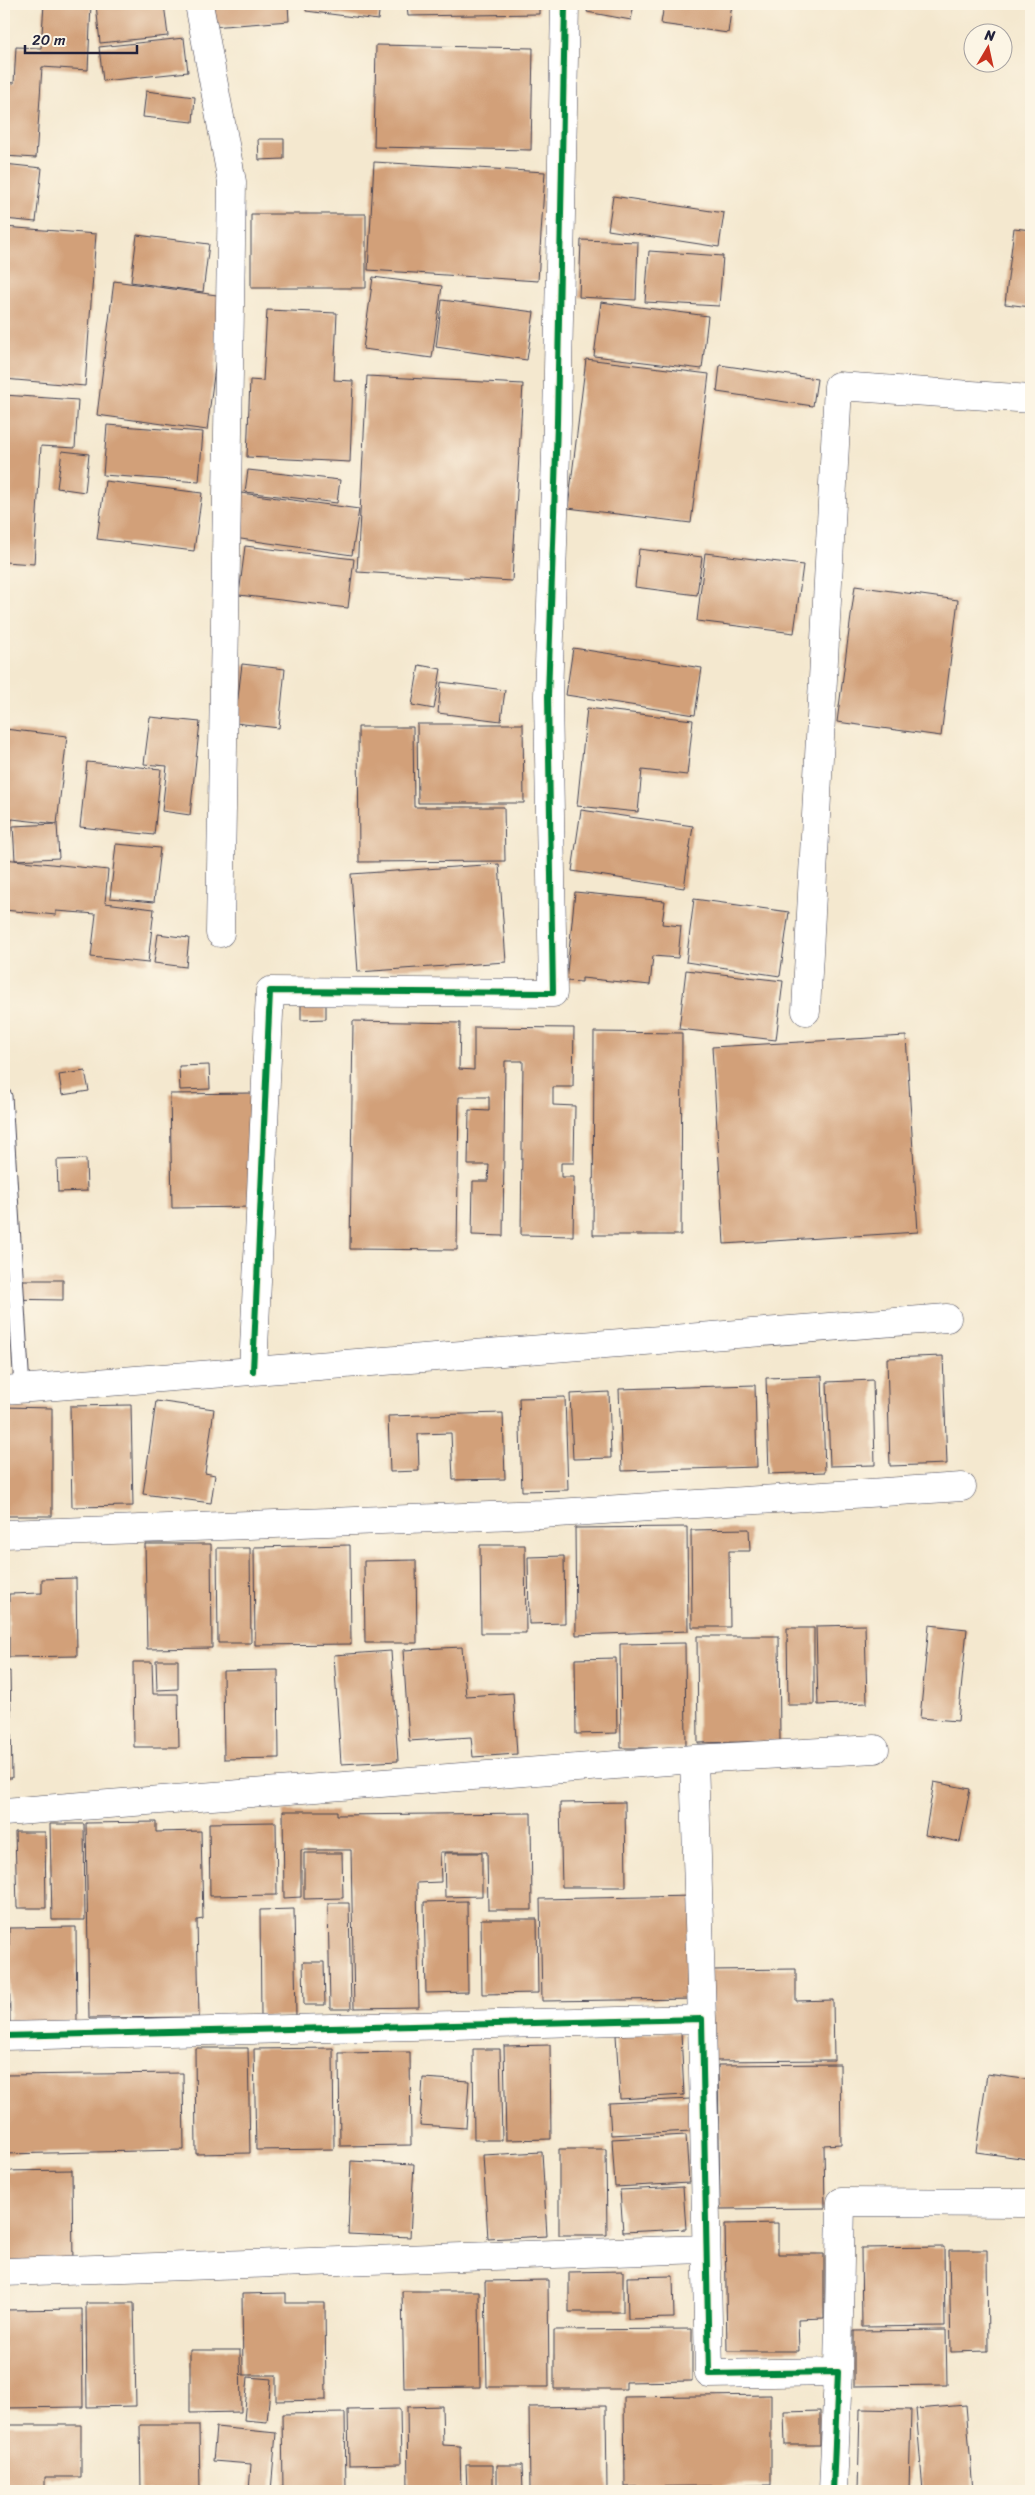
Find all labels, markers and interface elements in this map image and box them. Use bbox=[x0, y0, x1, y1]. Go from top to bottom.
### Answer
scale bar bbox=[25, 22, 138, 54]
north arrow bbox=[962, 22, 1012, 72]
text: N bbox=[982, 22, 997, 49]
text: 20 m bbox=[32, 27, 66, 53]

